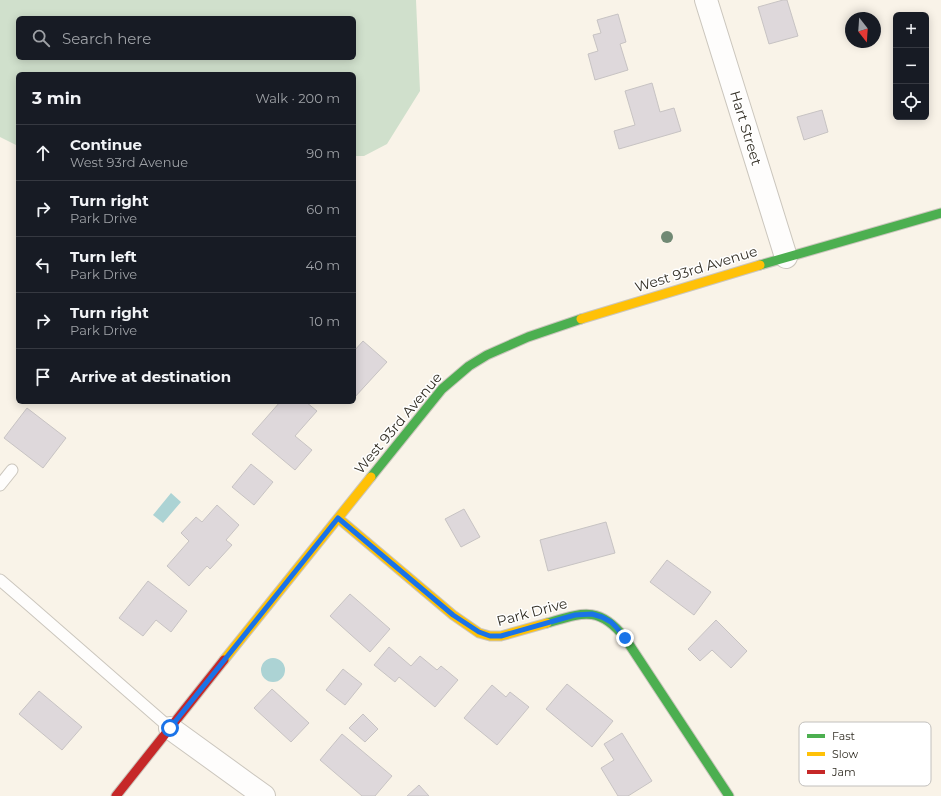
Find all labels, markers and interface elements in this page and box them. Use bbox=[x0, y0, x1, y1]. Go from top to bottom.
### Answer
north arrow bbox=[845, 12, 881, 48]
map controls bbox=[893, 12, 929, 120]
button: + bbox=[893, 12, 929, 48]
search box bbox=[16, 16, 356, 60]
icon: search bbox=[30, 27, 52, 49]
text: Search here bbox=[62, 29, 151, 48]
button: − bbox=[893, 48, 929, 84]
button: locate bbox=[893, 84, 929, 120]
text: 3 min bbox=[32, 88, 82, 108]
street label: Hart Street bbox=[726, 88, 766, 168]
text: Walk · 200 m bbox=[255, 90, 340, 106]
text: Continue bbox=[70, 135, 142, 154]
icon: ahead bbox=[32, 142, 54, 164]
text: 90 m bbox=[306, 145, 340, 161]
text: West 93rd Avenue bbox=[70, 154, 188, 170]
text: Turn right bbox=[70, 191, 149, 210]
icon: right bbox=[32, 198, 54, 220]
text: 60 m bbox=[306, 201, 340, 217]
text: Park Drive bbox=[70, 210, 137, 226]
street label: West 93rd Avenue bbox=[633, 242, 759, 296]
text: Turn left bbox=[70, 247, 137, 266]
icon: left bbox=[32, 254, 54, 276]
text: 40 m bbox=[306, 257, 340, 273]
text: Park Drive bbox=[70, 266, 137, 282]
text: Turn right bbox=[70, 303, 149, 322]
icon: right bbox=[32, 310, 54, 332]
text: 10 m bbox=[310, 313, 340, 329]
text: Park Drive bbox=[70, 322, 137, 338]
icon: arrive bbox=[32, 366, 54, 388]
text: Arrive at destination bbox=[70, 367, 231, 386]
street label: West 93rd Avenue bbox=[350, 369, 446, 477]
street label: Park Drive bbox=[495, 594, 569, 630]
route end bbox=[616, 629, 634, 647]
route start bbox=[161, 719, 179, 737]
legend bbox=[799, 722, 931, 786]
text: Fast bbox=[832, 729, 856, 743]
text: Slow bbox=[832, 747, 858, 761]
text: Jam bbox=[831, 765, 856, 779]

